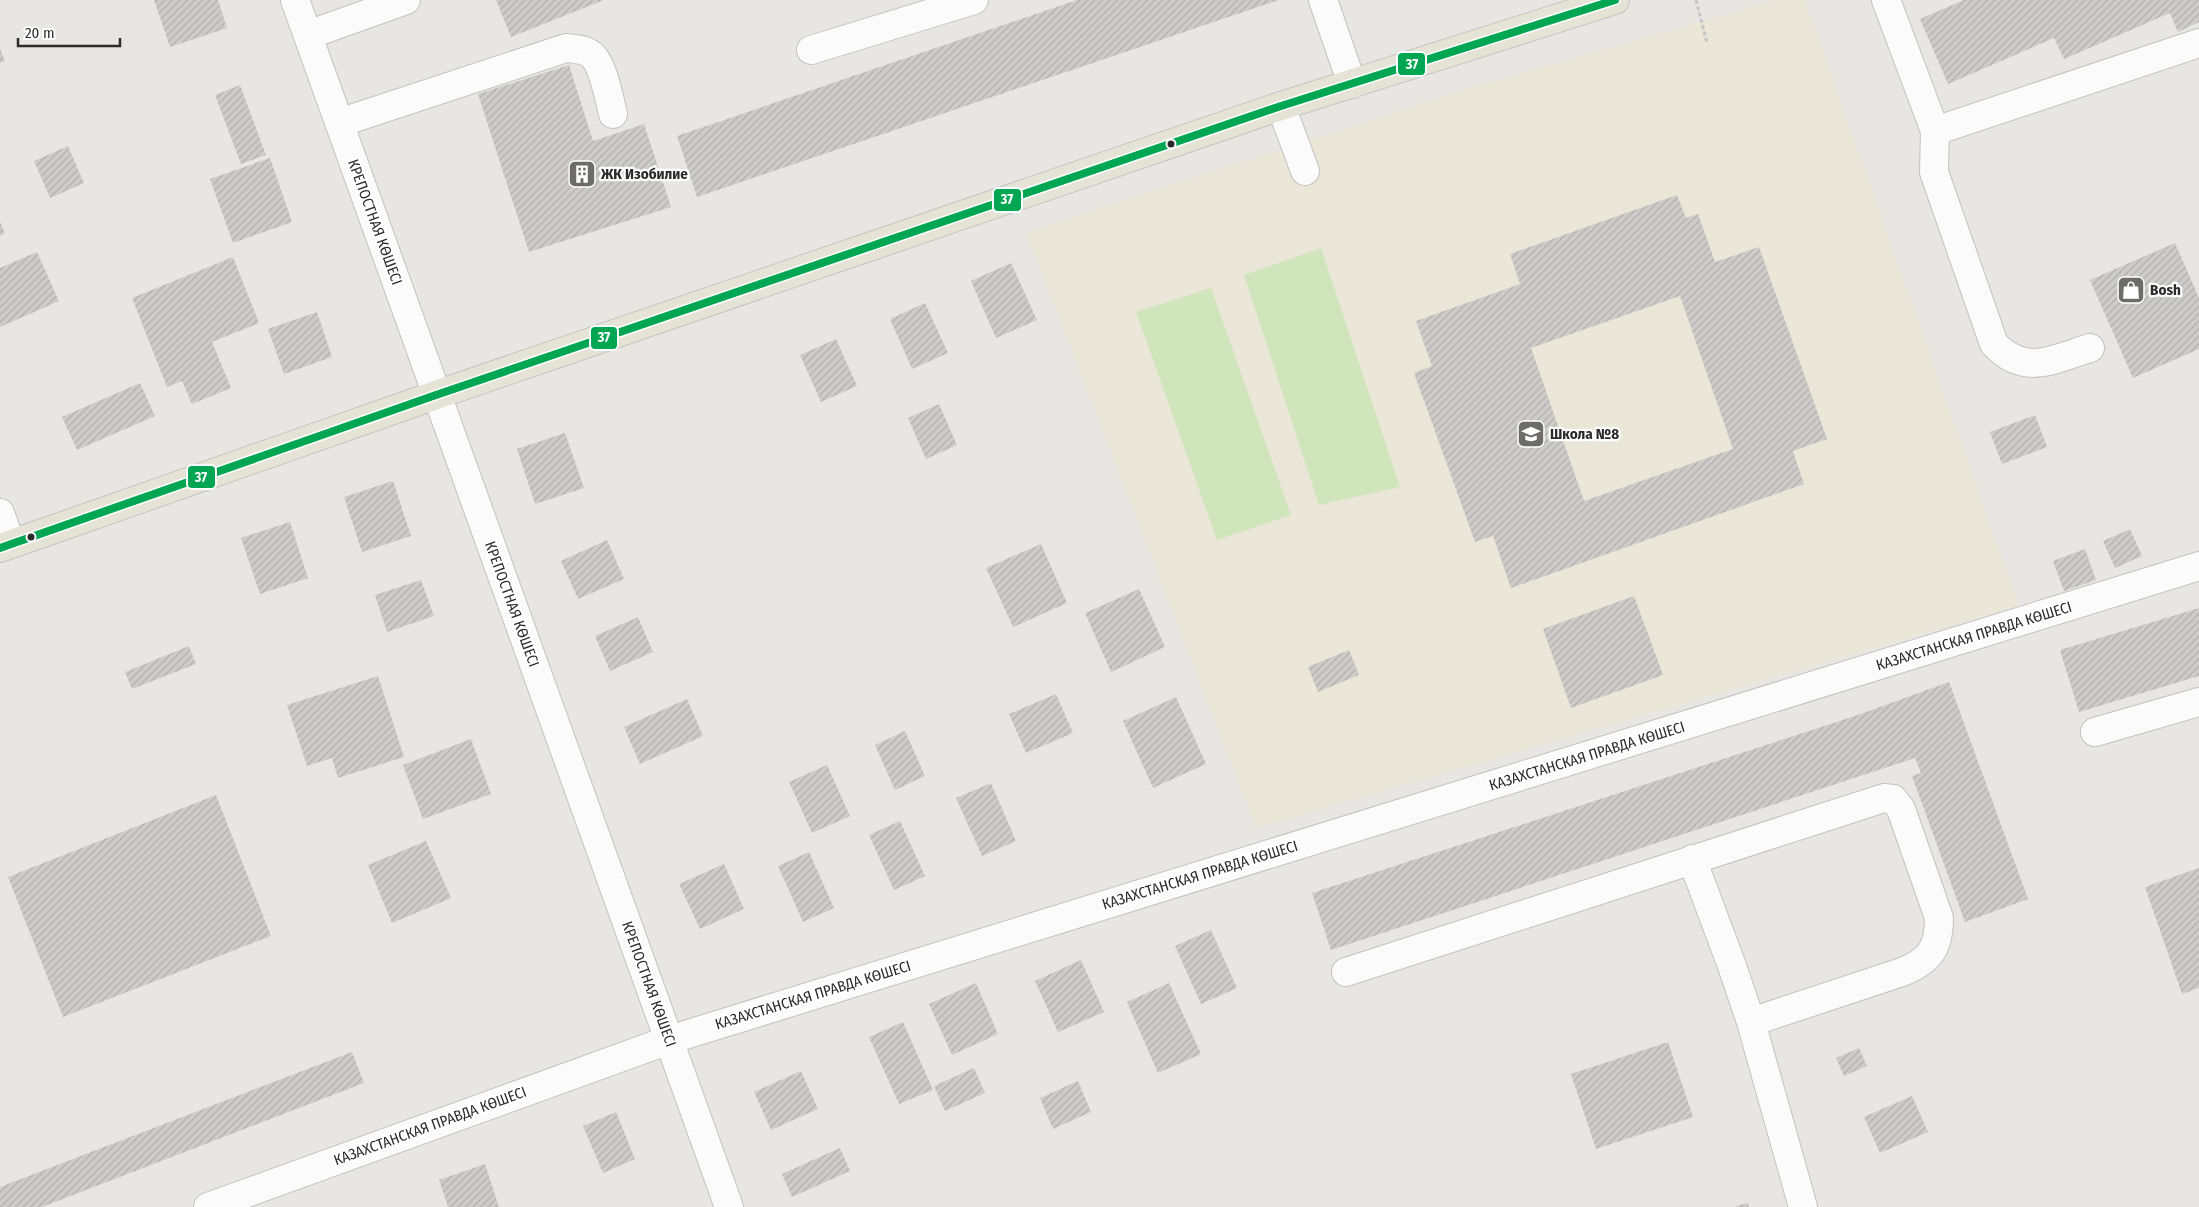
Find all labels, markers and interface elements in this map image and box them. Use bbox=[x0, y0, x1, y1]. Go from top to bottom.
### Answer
scale bar bbox=[18, 15, 120, 47]
text: 20 m bbox=[25, 24, 55, 42]
line badge: 37 bbox=[1397, 52, 1426, 76]
text: 37 bbox=[1405, 56, 1418, 73]
unlabelled marker bbox=[1166, 139, 1176, 149]
street label: КРЕПОСТНАЯ КӨШЕСІ bbox=[344, 157, 406, 287]
building icon: ЖК Изобилие bbox=[567, 159, 597, 189]
place label: ЖК Изобилие bbox=[600, 165, 688, 183]
line badge: 37 bbox=[993, 188, 1022, 212]
text: 37 bbox=[1000, 191, 1013, 208]
shop icon: Bosh bbox=[2116, 275, 2146, 305]
place label: Bosh bbox=[2150, 281, 2181, 299]
line badge: 37 bbox=[590, 326, 618, 350]
text: 37 bbox=[597, 329, 610, 346]
school or university icon: Школа №8 bbox=[1516, 419, 1546, 449]
place label: Школа №8 bbox=[1550, 425, 1619, 443]
line badge: 37 bbox=[187, 465, 216, 489]
text: 37 bbox=[194, 469, 207, 486]
unlabelled marker bbox=[26, 532, 36, 542]
street label: КРЕПОСТНАЯ КӨШЕСІ bbox=[481, 539, 543, 669]
street label: КАЗАХСТАНСКАЯ ПРАВДА КӨШЕСІ bbox=[1874, 598, 2074, 674]
street label: КАЗАХСТАНСКАЯ ПРАВДА КӨШЕСІ bbox=[1487, 718, 1687, 794]
street label: КАЗАХСТАНСКАЯ ПРАВДА КӨШЕСІ bbox=[1100, 837, 1300, 913]
street label: КРЕПОСТНАЯ КӨШЕСІ bbox=[618, 919, 680, 1049]
street label: КАЗАХСТАНСКАЯ ПРАВДА КӨШЕСІ bbox=[713, 957, 913, 1033]
street label: КАЗАХСТАНСКАЯ ПРАВДА КӨШЕСІ bbox=[331, 1083, 529, 1169]

